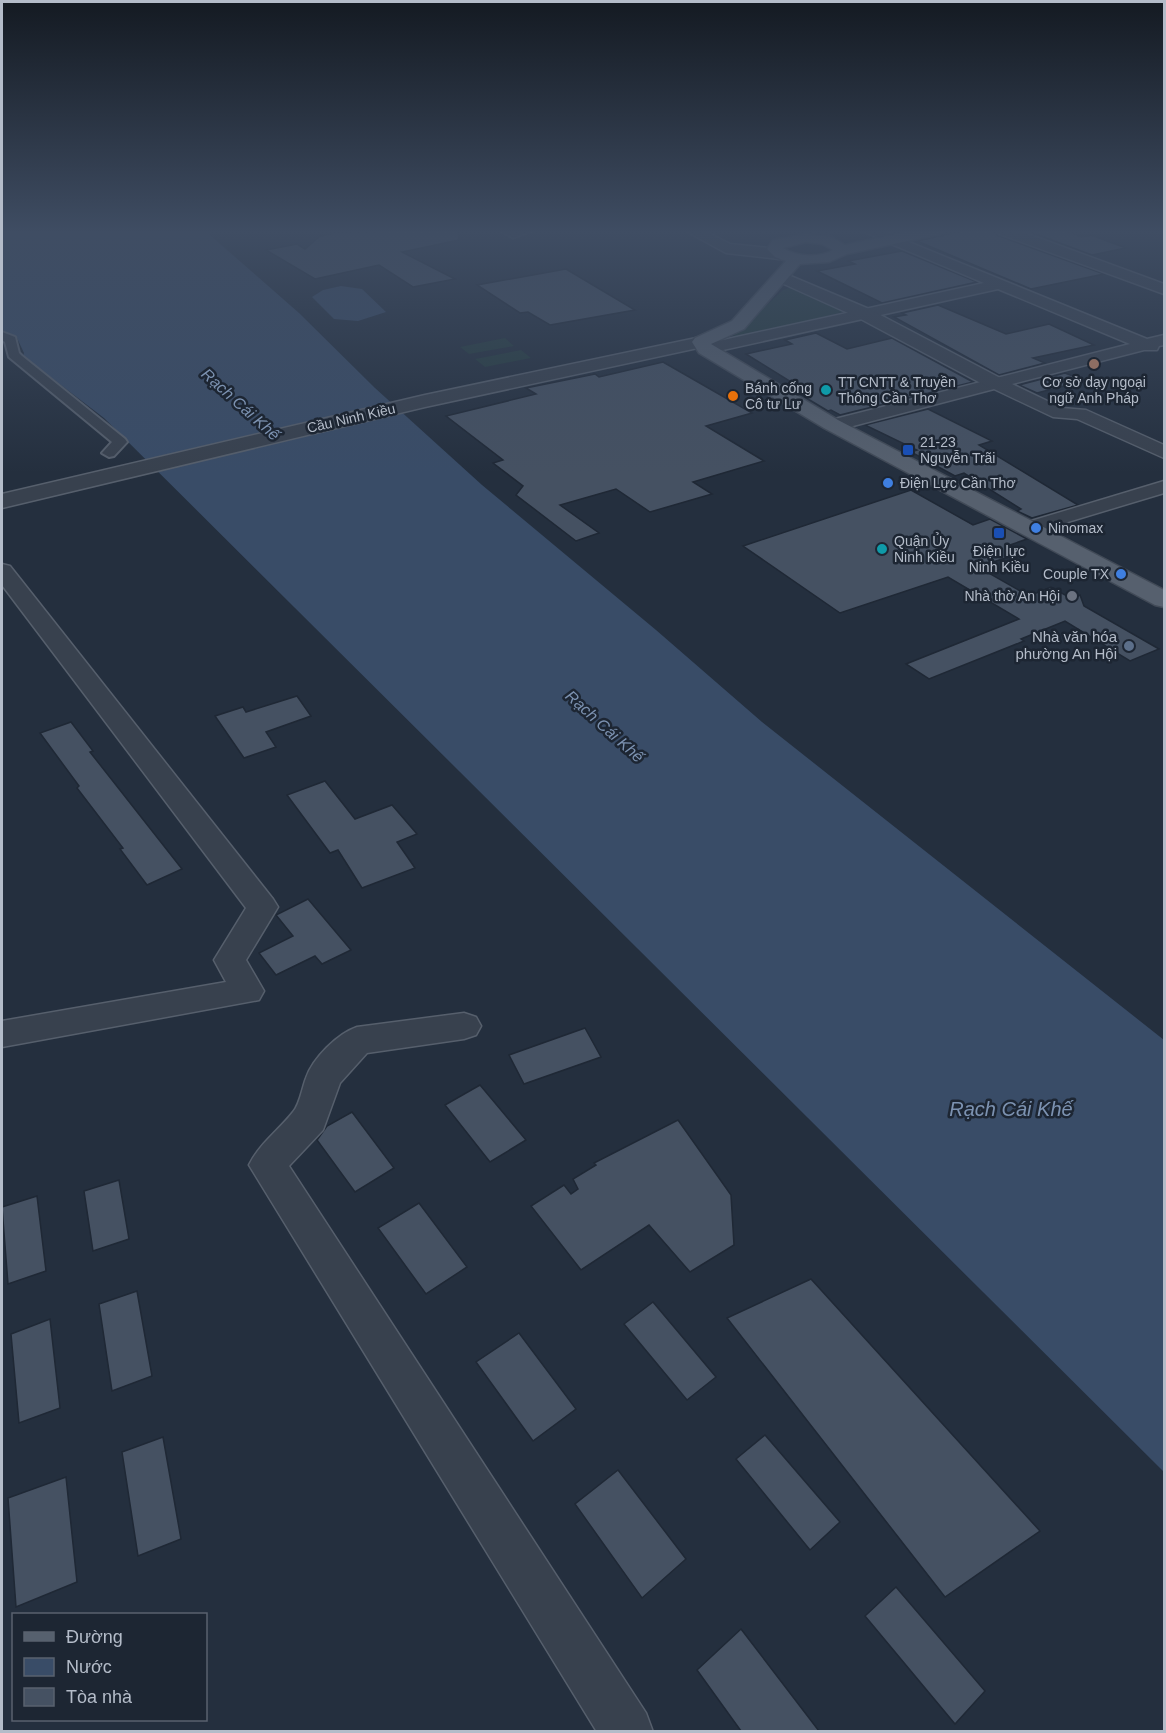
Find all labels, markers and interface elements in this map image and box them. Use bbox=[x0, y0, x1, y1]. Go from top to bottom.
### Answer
marker: Cơ sở dạy ngoại ngữ Anh Pháp bbox=[1087, 357, 1101, 371]
water label: Rạch Cái Khế bbox=[198, 365, 284, 444]
place label: TT CNTT & Truyền Thông Cần Thơ bbox=[838, 374, 956, 406]
place label: Cơ sở dạy ngoại ngữ Anh Pháp bbox=[1042, 374, 1146, 406]
place label: Bánh cống Cô tư Lư bbox=[745, 380, 812, 412]
marker: TT CNTT & Truyền Thông Cần Thơ bbox=[819, 383, 833, 397]
marker: Bánh cống Cô tư Lư bbox=[726, 389, 740, 403]
street label: Cầu Ninh Kiều bbox=[305, 400, 397, 436]
place label: 21-23 Nguyễn Trãi bbox=[920, 434, 995, 466]
marker: 21-23 Nguyễn Trãi bbox=[901, 443, 915, 457]
place label: Điện Lực Cần Thơ bbox=[900, 475, 1016, 491]
marker: Điện Lực Cần Thơ bbox=[881, 476, 895, 490]
place label: Ninomax bbox=[1048, 520, 1103, 536]
marker: Ninomax bbox=[1029, 521, 1043, 535]
marker: Điện lực Ninh Kiều bbox=[992, 526, 1006, 540]
place label: Quận Ủy Ninh Kiều bbox=[894, 532, 955, 565]
marker: Quận Ủy Ninh Kiều bbox=[875, 542, 889, 556]
place label: Điện lực Ninh Kiều bbox=[969, 543, 1029, 575]
place label: Couple TX bbox=[1043, 566, 1110, 582]
marker: Couple TX bbox=[1114, 567, 1128, 581]
place label: Nhà thờ An Hội bbox=[964, 588, 1060, 604]
marker: Nhà thờ An Hội bbox=[1065, 589, 1079, 603]
place label: Nhà văn hóa phường An Hội bbox=[1015, 628, 1118, 662]
marker: Nhà văn hóa phường An Hội bbox=[1122, 639, 1136, 653]
water label: Rạch Cái Khế bbox=[562, 687, 648, 766]
water label: Rạch Cái Khế bbox=[949, 1098, 1075, 1120]
legend bbox=[12, 1613, 207, 1721]
text: Đường bbox=[66, 1627, 123, 1647]
text: Nước bbox=[66, 1657, 112, 1677]
text: Tòa nhà bbox=[66, 1687, 133, 1707]

